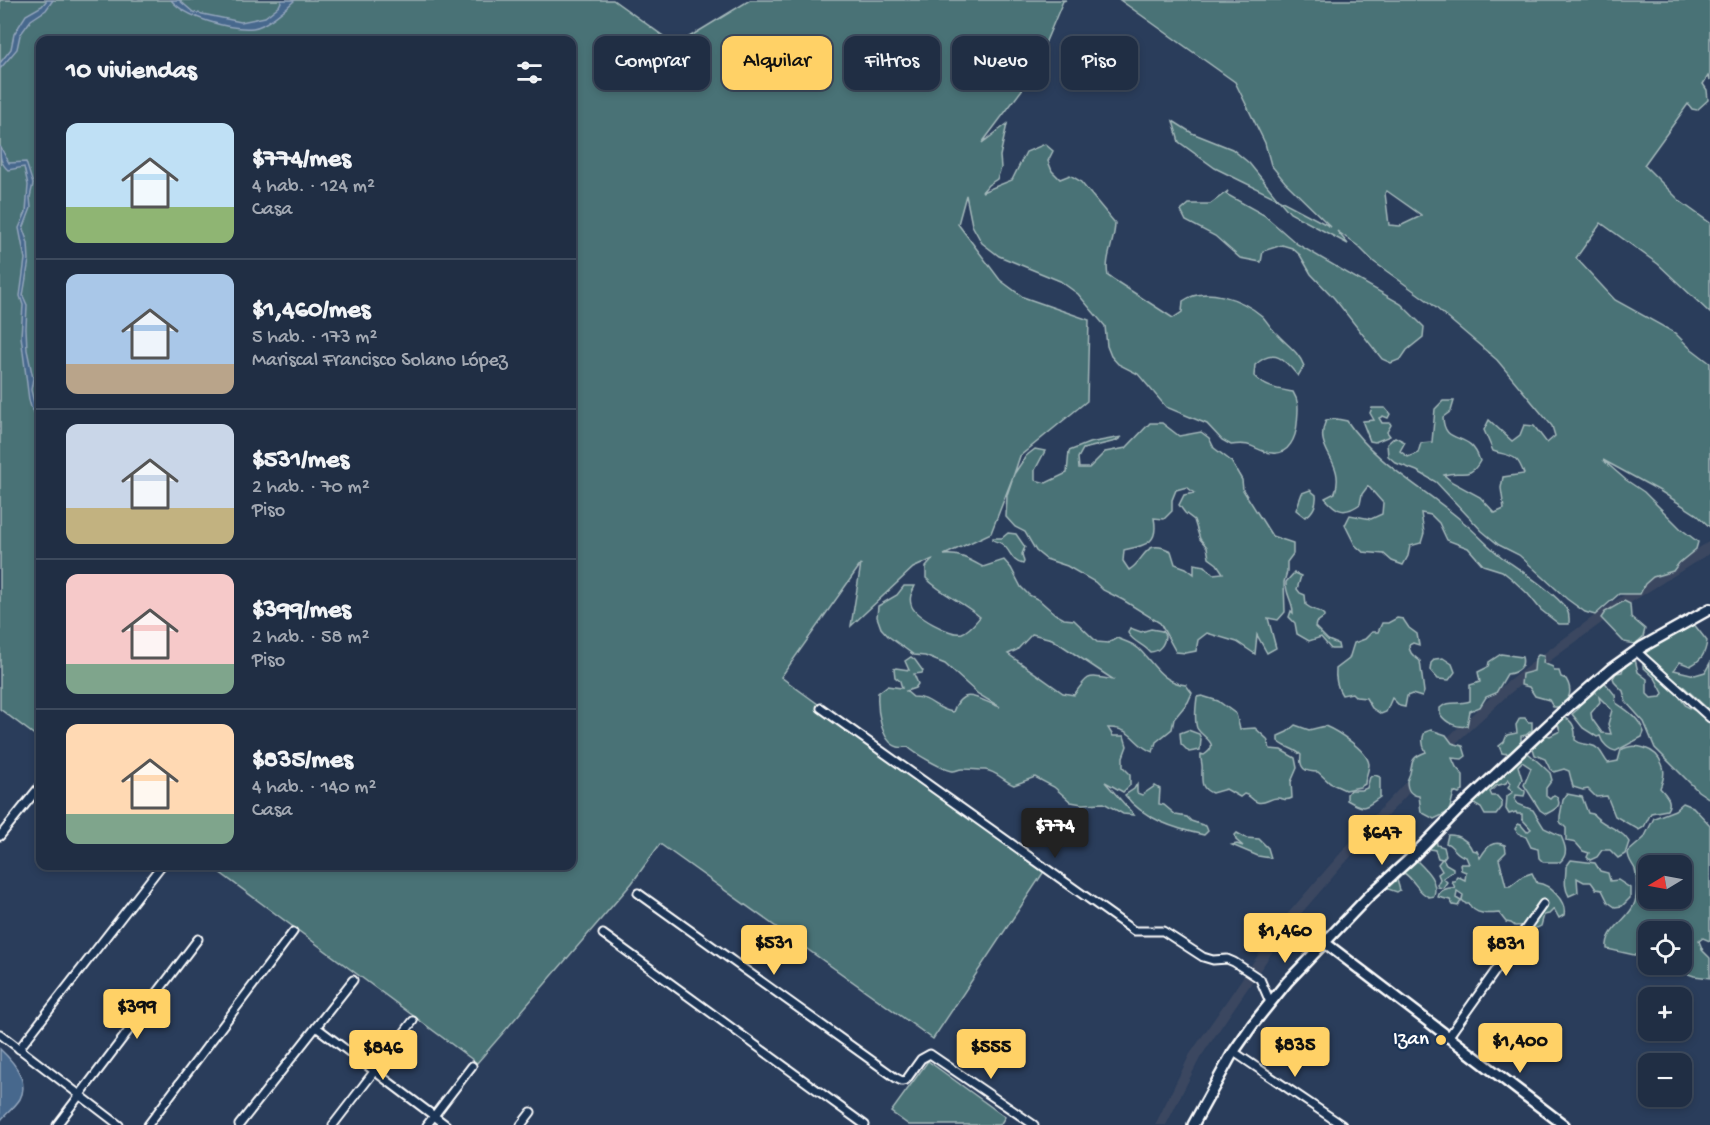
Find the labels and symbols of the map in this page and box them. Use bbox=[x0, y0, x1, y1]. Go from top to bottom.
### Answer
pin: $774 bbox=[1019, 808, 1091, 859]
pin: $647 bbox=[1346, 815, 1418, 866]
north arrow bbox=[1638, 855, 1692, 909]
pin: $1,460 bbox=[1236, 913, 1334, 964]
pin: $531 bbox=[738, 925, 810, 976]
pin: $831 bbox=[1470, 926, 1542, 977]
pin: $399 bbox=[101, 989, 173, 1040]
pin: $1,400 bbox=[1471, 1023, 1569, 1074]
pin: $835 bbox=[1259, 1027, 1331, 1078]
place label: Izan bbox=[1393, 1028, 1429, 1053]
pin: $555 bbox=[955, 1029, 1027, 1080]
pin: $846 bbox=[347, 1030, 419, 1081]
marker: Izan bbox=[1434, 1033, 1448, 1047]

